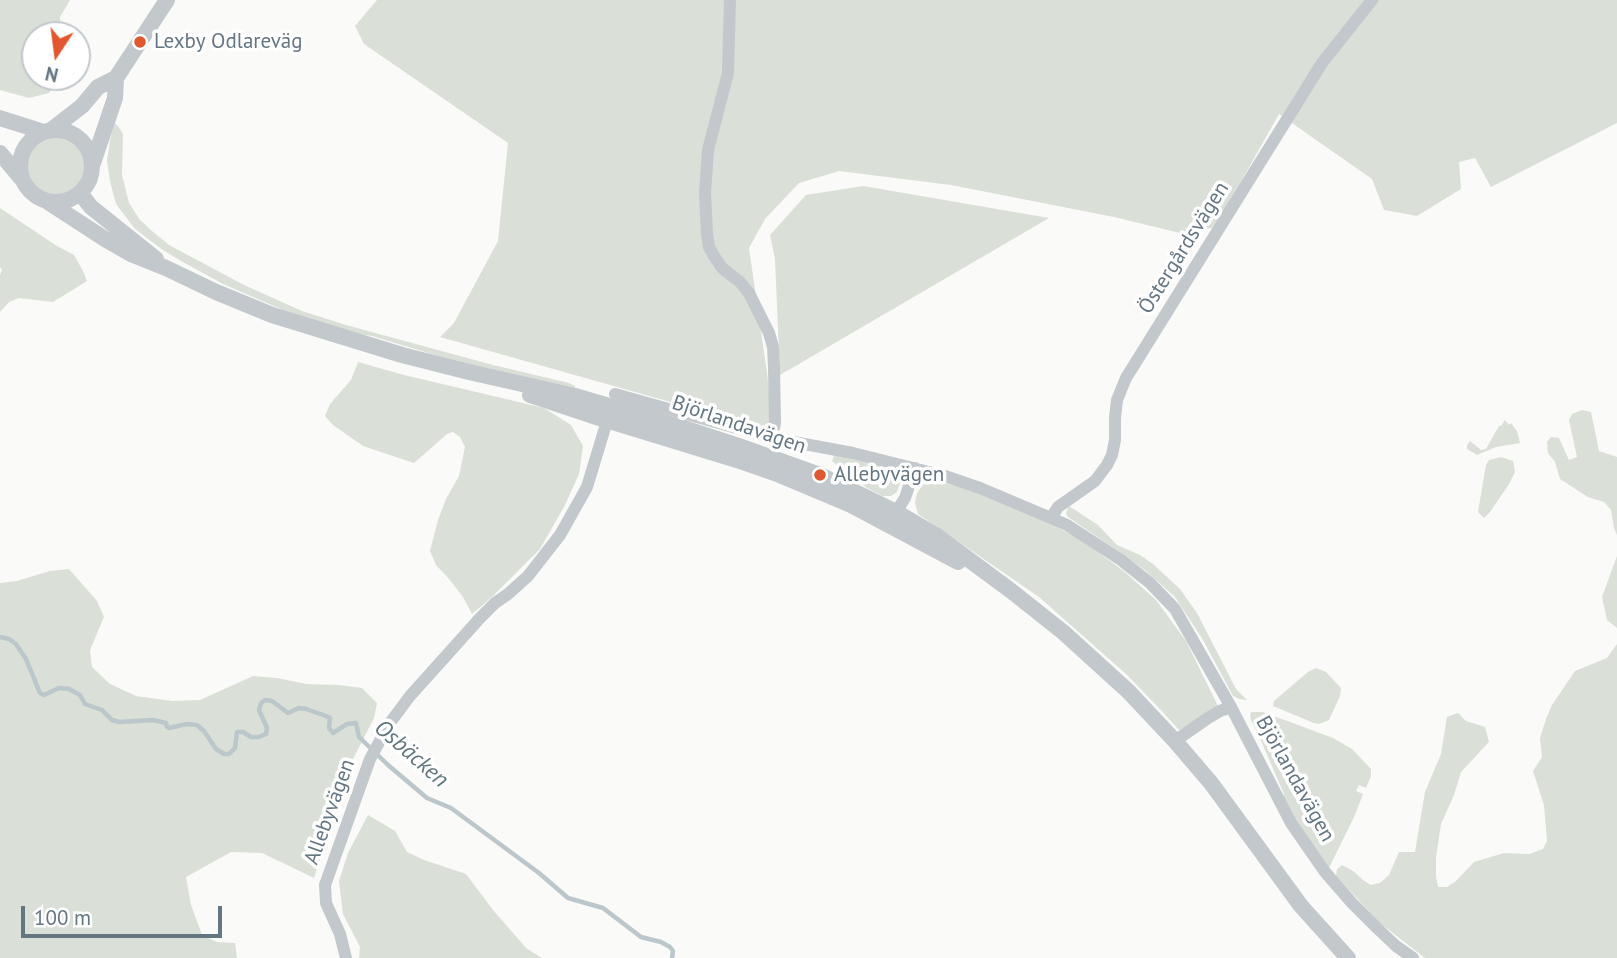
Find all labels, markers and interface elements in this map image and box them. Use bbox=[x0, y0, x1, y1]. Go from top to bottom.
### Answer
north arrow bbox=[21, 21, 91, 91]
place label: Lexby Odlareväg bbox=[154, 29, 302, 55]
marker: Lexby Odlareväg bbox=[132, 34, 148, 50]
text: N bbox=[43, 61, 61, 88]
street label: Östergårdsvägen bbox=[1133, 177, 1235, 319]
street label: Björlandavägen bbox=[669, 390, 809, 460]
place label: Allebyvägen bbox=[834, 462, 944, 488]
marker: Allebyvägen bbox=[812, 467, 828, 483]
street label: Björlandavägen bbox=[1250, 712, 1340, 846]
water label: Osbäcken bbox=[368, 714, 454, 794]
street label: Allebyvägen bbox=[299, 756, 361, 868]
scale bar bbox=[24, 892, 226, 936]
text: 100 m bbox=[34, 904, 91, 931]

